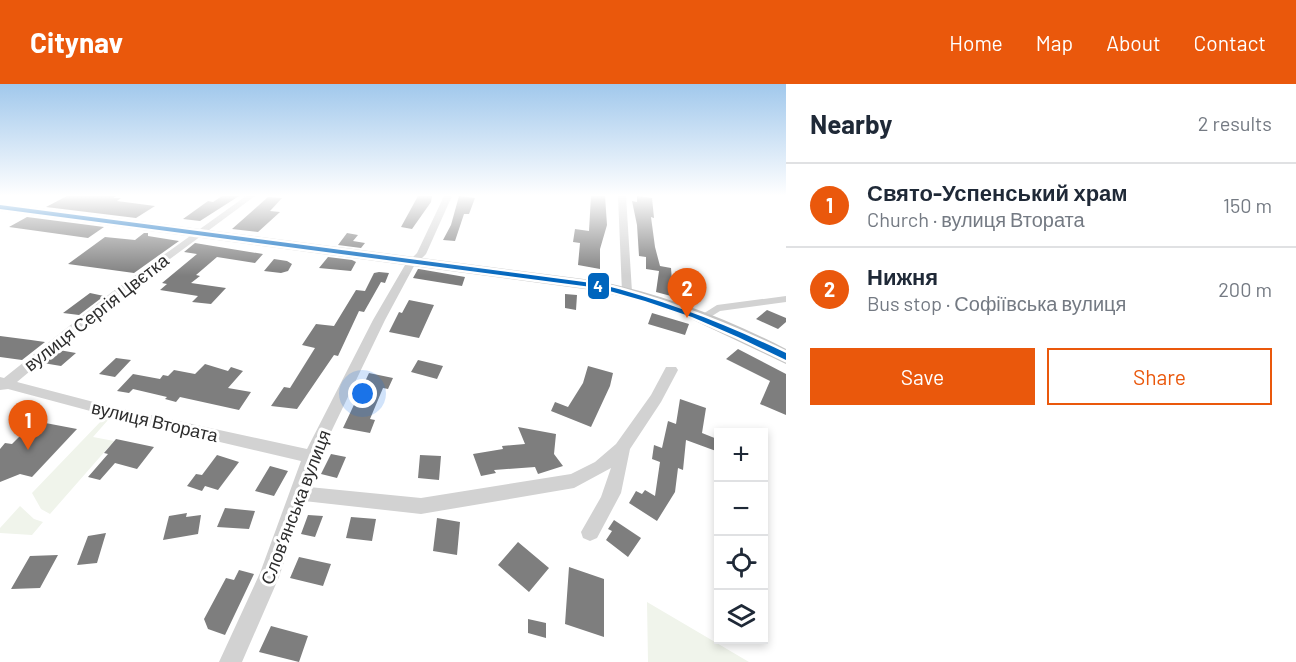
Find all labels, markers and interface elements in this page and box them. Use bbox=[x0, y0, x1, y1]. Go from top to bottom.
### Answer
text: Citynav bbox=[30, 25, 123, 59]
text: Home bbox=[949, 30, 1003, 55]
text: Map bbox=[1036, 30, 1073, 55]
text: About bbox=[1106, 30, 1161, 55]
text: Contact bbox=[1194, 30, 1266, 55]
text: Nearby bbox=[810, 108, 892, 139]
text: 2 results bbox=[1198, 111, 1272, 135]
text: Свято-Успенський храм bbox=[867, 179, 1128, 205]
text: 1 bbox=[826, 193, 833, 217]
text: 150 m bbox=[1223, 193, 1272, 217]
text: Church · вулиця Втората bbox=[867, 207, 1085, 231]
street label: вулиця Сергія Цвєтка bbox=[19, 248, 173, 375]
text: Нижня bbox=[867, 263, 938, 289]
pin: 2 bbox=[668, 268, 706, 318]
line badge: 4 bbox=[587, 272, 610, 300]
text: 4 bbox=[593, 276, 603, 295]
text: 2 bbox=[824, 277, 835, 301]
text: 200 m bbox=[1218, 277, 1272, 301]
text: Bus stop · Софіївська вулиця bbox=[867, 291, 1126, 315]
button: Save bbox=[810, 348, 1035, 405]
button: Share bbox=[1047, 348, 1272, 405]
your location bbox=[348, 379, 377, 408]
street label: вулиця Втората bbox=[90, 396, 221, 446]
pin: 1 bbox=[9, 400, 48, 450]
street label: Словʼянська вулиця bbox=[255, 426, 335, 588]
map controls bbox=[714, 428, 768, 644]
button: + bbox=[714, 428, 768, 482]
button: − bbox=[714, 482, 768, 536]
button: locate bbox=[714, 536, 768, 590]
button: layers bbox=[714, 590, 768, 644]

